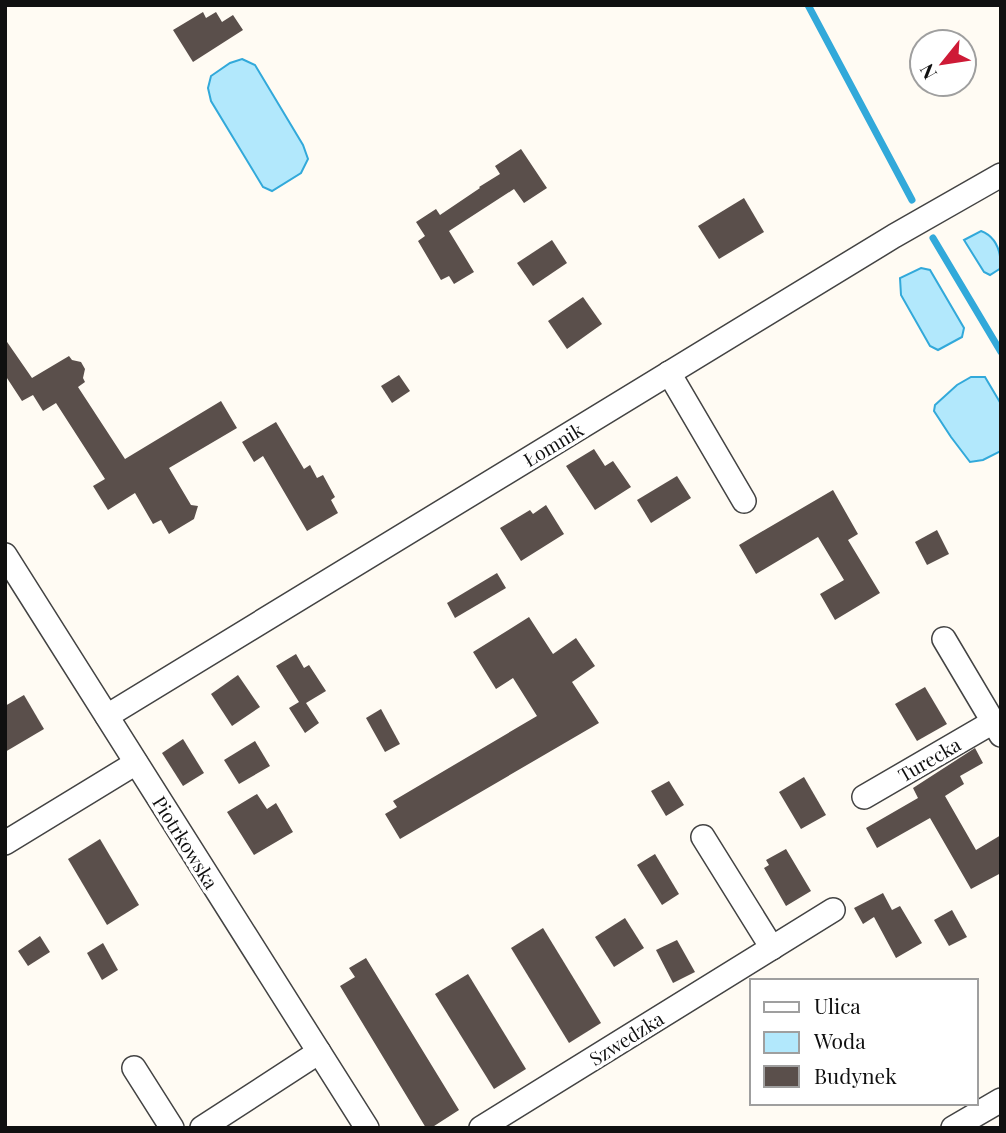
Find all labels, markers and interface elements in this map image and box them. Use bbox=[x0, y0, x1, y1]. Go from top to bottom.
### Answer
north arrow bbox=[908, 28, 978, 98]
text: N bbox=[913, 59, 942, 84]
street label: Łomnik bbox=[518, 416, 588, 472]
street label: Turecka bbox=[893, 730, 965, 787]
street label: Piotrkowska bbox=[147, 791, 225, 894]
legend bbox=[750, 979, 978, 1105]
text: Ulica bbox=[814, 991, 861, 1019]
street label: Szwedzka bbox=[584, 1005, 669, 1071]
text: Woda bbox=[813, 1026, 866, 1054]
text: Budynek bbox=[814, 1061, 897, 1089]

